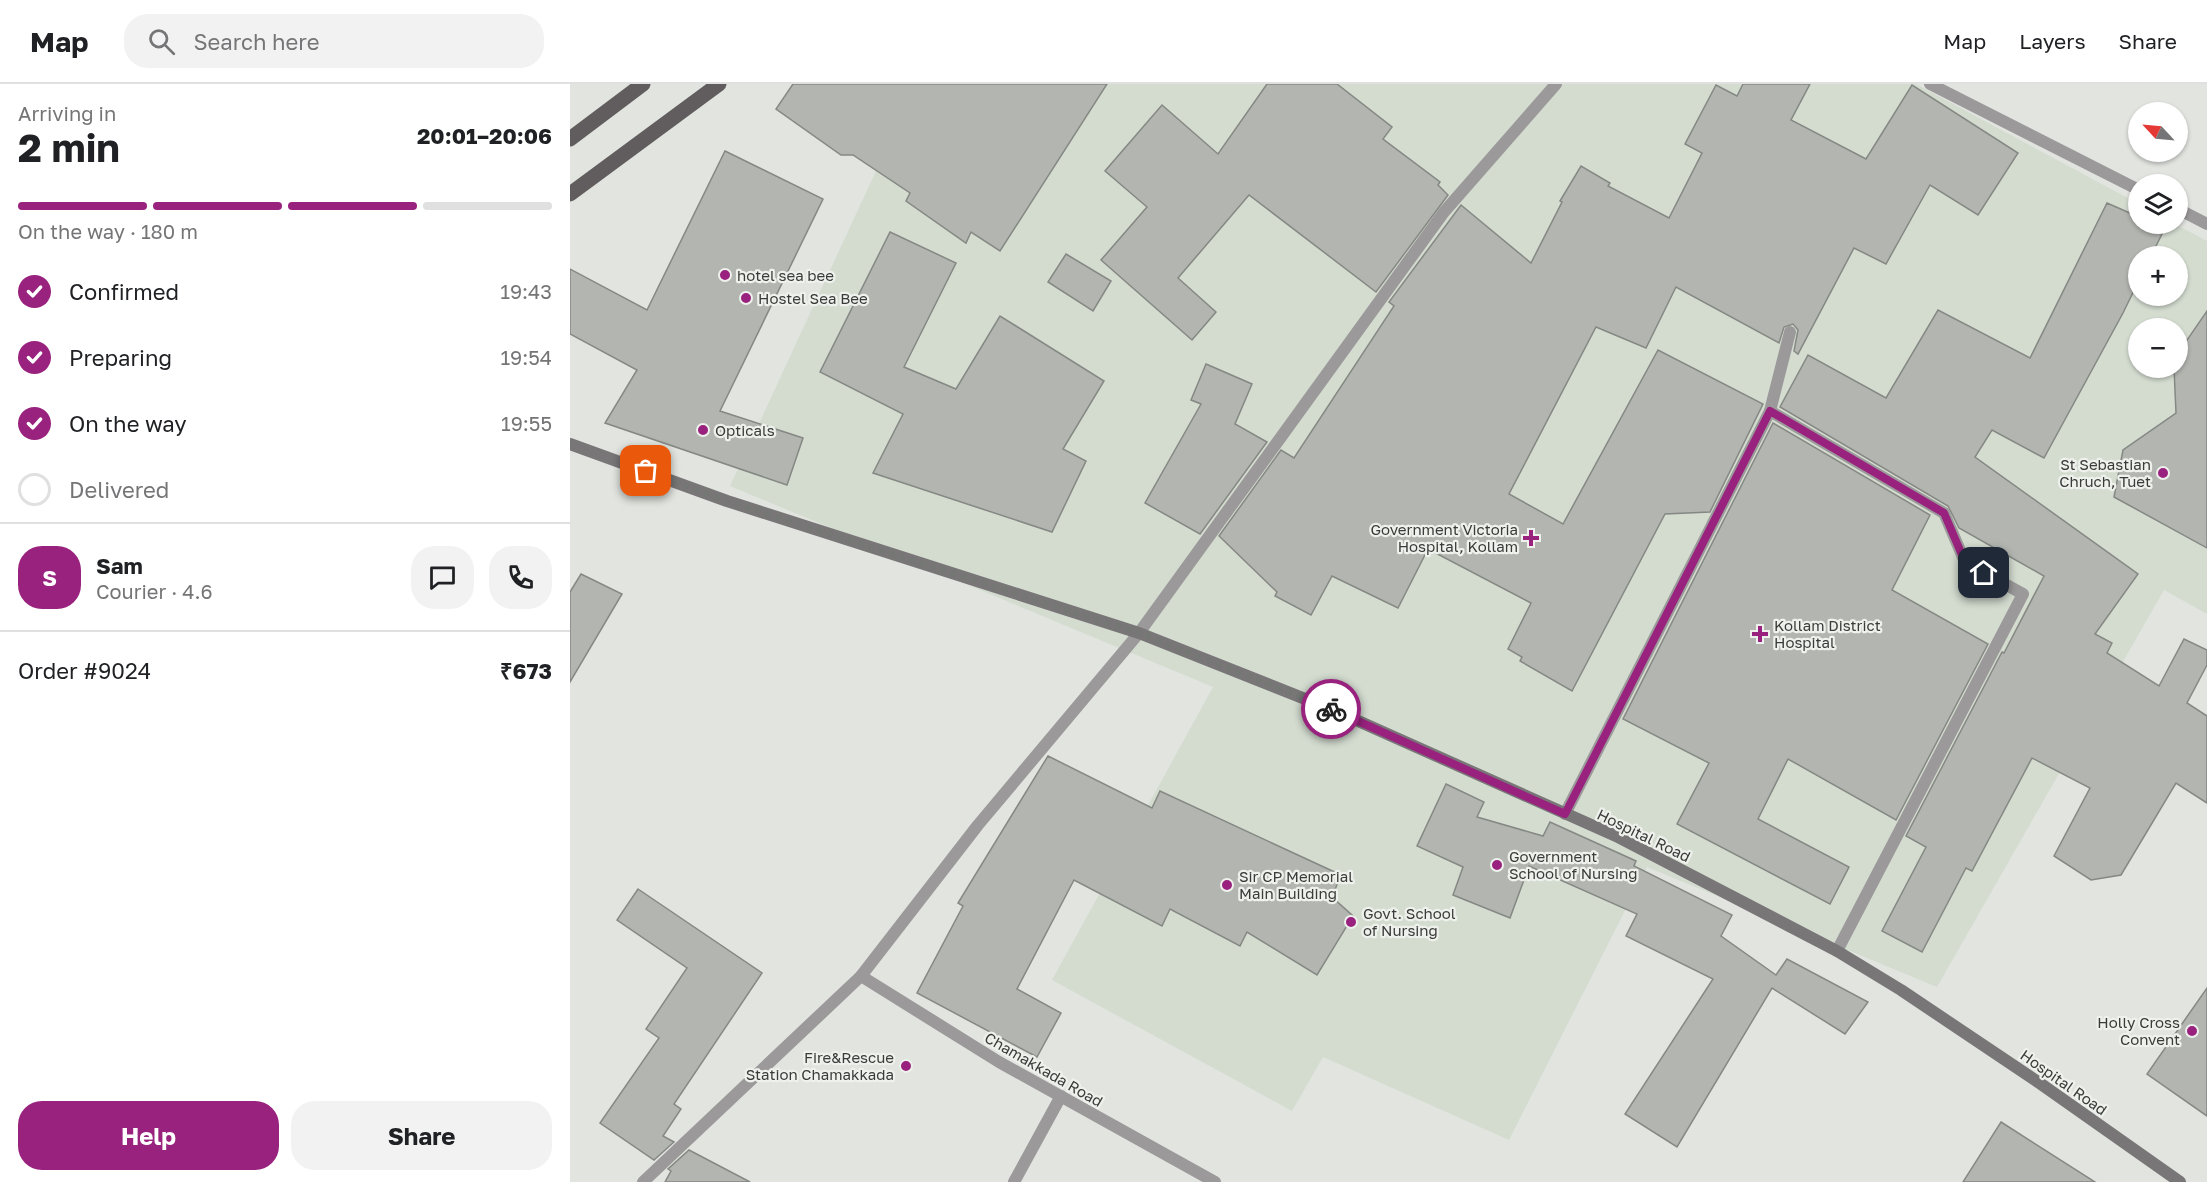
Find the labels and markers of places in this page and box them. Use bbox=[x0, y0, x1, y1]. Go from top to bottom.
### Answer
place label: hotel sea bee bbox=[737, 266, 834, 284]
marker: hotel sea bee bbox=[718, 268, 732, 282]
place label: Hostel Sea Bee bbox=[758, 289, 868, 307]
marker: Hostel Sea Bee bbox=[739, 291, 753, 305]
place label: Opticals bbox=[715, 421, 775, 439]
marker: Opticals bbox=[696, 423, 710, 437]
pin bbox=[620, 445, 671, 496]
place label: St Sebastian Chruch, Tuet bbox=[2059, 455, 2151, 490]
marker: St Sebastian Chruch, Tuet bbox=[2156, 466, 2170, 480]
place label: Government Victoria Hospital, Kollam bbox=[1370, 520, 1518, 555]
marker: Government Victoria Hospital, Kollam bbox=[1522, 529, 1540, 547]
pin bbox=[1958, 547, 2009, 598]
place label: Kollam District Hospital bbox=[1774, 616, 1881, 651]
marker: Kollam District Hospital bbox=[1751, 625, 1769, 643]
place label: Government School of Nursing bbox=[1509, 847, 1637, 882]
marker: Government School of Nursing bbox=[1490, 858, 1504, 872]
place label: Sir CP Memorial Main Building bbox=[1239, 867, 1353, 902]
marker: Sir CP Memorial Main Building bbox=[1220, 878, 1234, 892]
place label: Govt. School of Nursing bbox=[1363, 904, 1456, 939]
marker: Govt. School of Nursing bbox=[1344, 915, 1358, 929]
place label: Holly Cross Convent bbox=[2097, 1013, 2180, 1048]
marker: Holly Cross Convent bbox=[2185, 1024, 2199, 1038]
place label: Fire&Rescue Station Chamakkada bbox=[746, 1048, 894, 1083]
marker: Fire&Rescue Station Chamakkada bbox=[899, 1059, 913, 1073]

